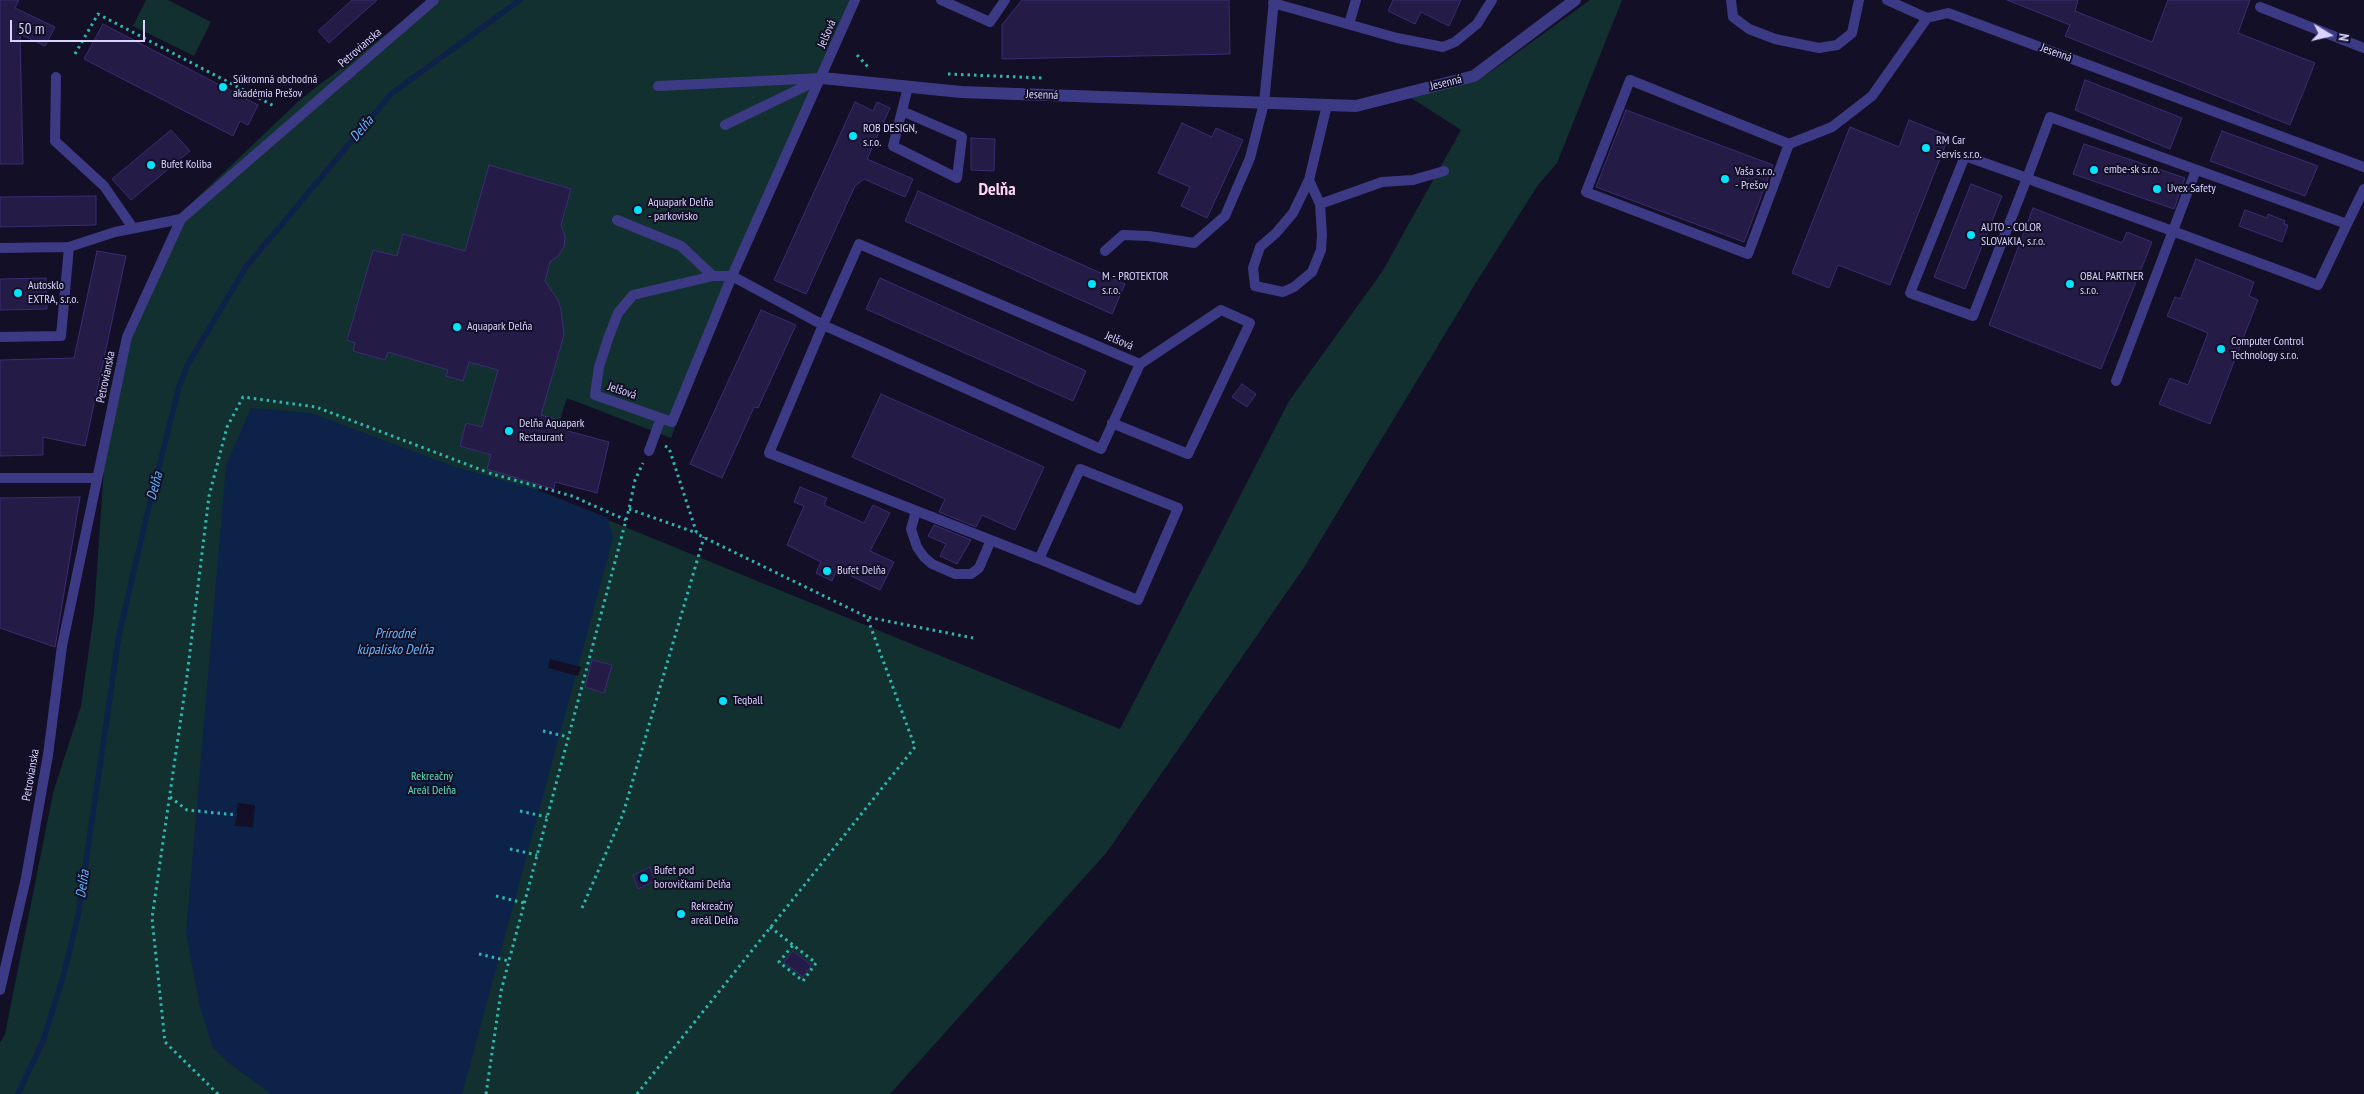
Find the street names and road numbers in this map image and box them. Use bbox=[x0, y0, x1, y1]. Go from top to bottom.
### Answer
street label: Jelšová bbox=[815, 18, 839, 50]
street label: Petrovianska bbox=[335, 25, 385, 71]
street label: Jesenná bbox=[2038, 41, 2074, 65]
street label: Jesenná bbox=[1429, 72, 1463, 94]
street label: Jesenná bbox=[1026, 87, 1058, 103]
street label: Jelšová bbox=[1103, 329, 1135, 353]
street label: Petrovianska bbox=[93, 350, 119, 404]
street label: Jelšová bbox=[606, 379, 638, 403]
street label: Petrovianska bbox=[19, 748, 43, 802]

